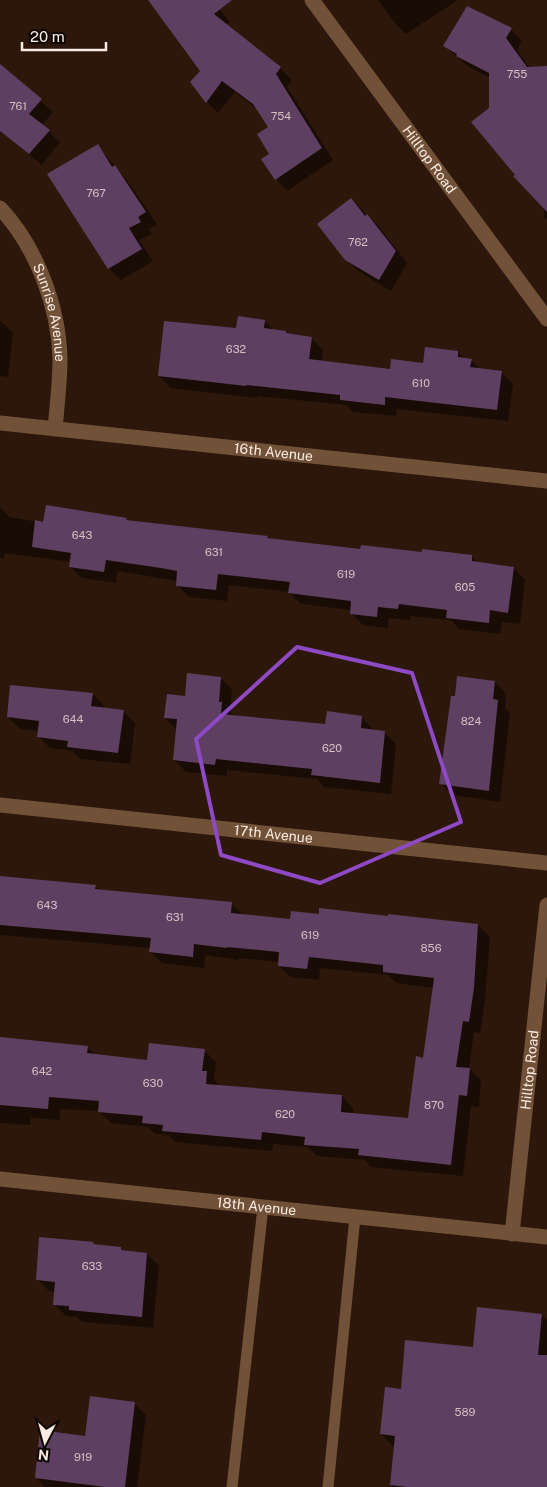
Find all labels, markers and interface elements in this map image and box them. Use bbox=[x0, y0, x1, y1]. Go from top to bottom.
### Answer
scale bar bbox=[22, 20, 106, 52]
text: 20 m bbox=[30, 28, 65, 45]
house number: 755 bbox=[507, 68, 527, 80]
house number: 761 bbox=[9, 100, 27, 112]
house number: 754 bbox=[271, 110, 291, 122]
street label: Hilltop Road bbox=[399, 122, 460, 196]
house number: 767 bbox=[86, 187, 106, 199]
house number: 762 bbox=[348, 236, 368, 248]
street label: Sunrise Avenue bbox=[30, 261, 68, 362]
house number: 632 bbox=[226, 343, 247, 355]
house number: 610 bbox=[412, 377, 430, 389]
street label: 16th Avenue bbox=[233, 440, 314, 464]
house number: 643 bbox=[72, 529, 92, 541]
house number: 631 bbox=[205, 546, 223, 558]
house number: 619 bbox=[337, 568, 355, 580]
house number: 605 bbox=[455, 581, 475, 593]
house number: 644 bbox=[63, 713, 83, 725]
house number: 824 bbox=[461, 715, 481, 727]
house number: 620 bbox=[322, 742, 342, 754]
street label: 17th Avenue bbox=[233, 822, 314, 846]
house number: 643 bbox=[37, 899, 57, 911]
house number: 631 bbox=[166, 911, 184, 923]
house number: 619 bbox=[301, 929, 319, 941]
house number: 856 bbox=[420, 942, 442, 954]
street label: Hilltop Road bbox=[517, 1029, 542, 1111]
house number: 642 bbox=[32, 1065, 53, 1077]
house number: 630 bbox=[143, 1077, 163, 1089]
house number: 870 bbox=[424, 1099, 444, 1111]
house number: 620 bbox=[275, 1108, 295, 1120]
street label: 18th Avenue bbox=[216, 1194, 297, 1218]
house number: 633 bbox=[82, 1260, 102, 1272]
house number: 589 bbox=[455, 1406, 476, 1418]
north arrow bbox=[20, 1417, 70, 1467]
text: N bbox=[37, 1446, 50, 1463]
house number: 919 bbox=[74, 1451, 92, 1463]

